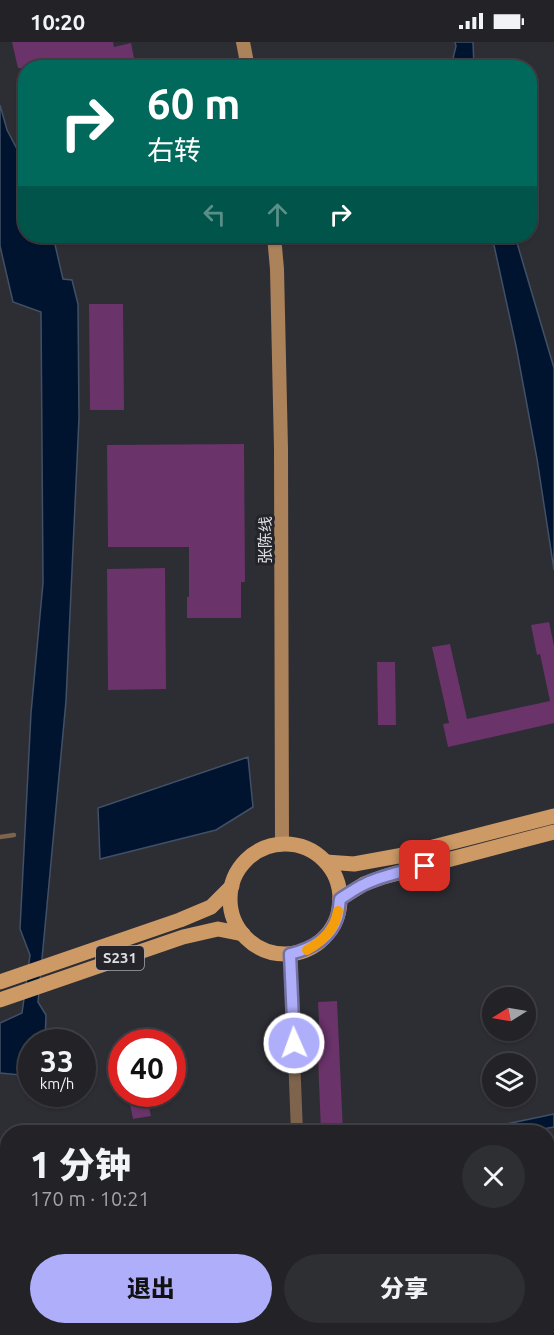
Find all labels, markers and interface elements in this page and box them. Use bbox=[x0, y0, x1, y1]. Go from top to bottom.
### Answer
text: 10:20 bbox=[30, 9, 85, 34]
text: 60 m bbox=[147, 80, 241, 127]
icon: right bbox=[48, 84, 126, 162]
text: 右转 bbox=[147, 135, 201, 165]
icon: left bbox=[198, 198, 231, 231]
icon: ahead bbox=[261, 198, 294, 231]
icon: right bbox=[324, 198, 357, 231]
street label: 张陈线 bbox=[256, 516, 274, 564]
pin bbox=[399, 840, 450, 891]
icon: arrive bbox=[408, 849, 441, 882]
road number: S231 bbox=[96, 946, 144, 970]
north arrow bbox=[482, 987, 536, 1041]
map controls bbox=[482, 987, 536, 1107]
position arrow bbox=[262, 1011, 326, 1075]
speed limit sign: 40 bbox=[108, 1029, 186, 1107]
text: 33 bbox=[40, 1044, 74, 1078]
button: layers bbox=[482, 1053, 536, 1107]
text: km/h bbox=[40, 1075, 74, 1092]
text: 1 分钟 bbox=[30, 1144, 131, 1185]
button: close bbox=[462, 1145, 525, 1208]
text: 170 m · 10:21 bbox=[30, 1187, 150, 1210]
button: 退出 bbox=[30, 1254, 272, 1323]
button: 分享 bbox=[284, 1254, 525, 1323]

